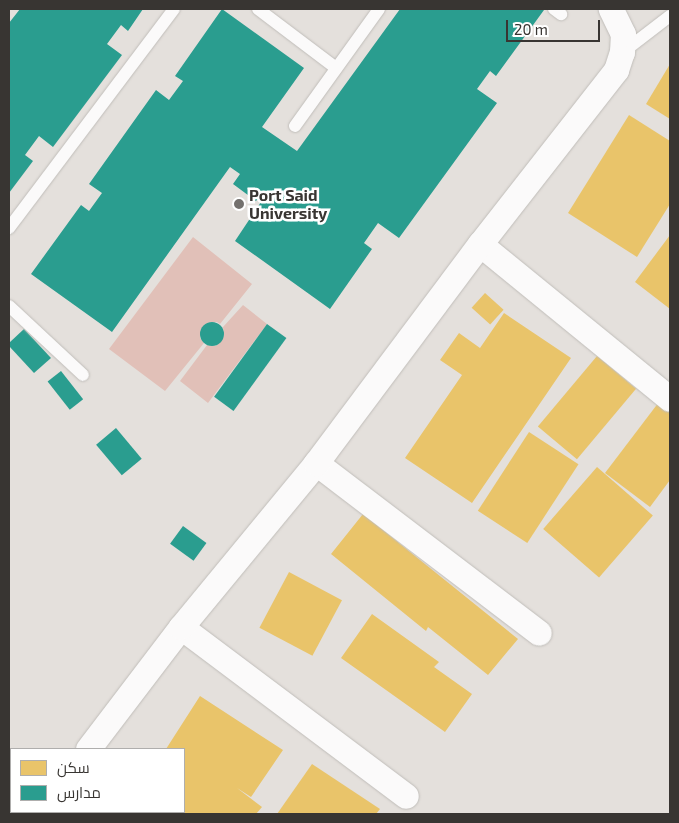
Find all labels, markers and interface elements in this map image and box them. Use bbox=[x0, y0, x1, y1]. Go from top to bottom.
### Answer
scale bar bbox=[509, 10, 603, 42]
text: 20 m bbox=[514, 20, 548, 38]
place label: Port Said University bbox=[249, 185, 327, 223]
marker: Port Said University bbox=[233, 198, 245, 210]
legend bbox=[10, 748, 185, 813]
text: سكن bbox=[57, 758, 90, 776]
text: مدارس bbox=[57, 783, 101, 801]

